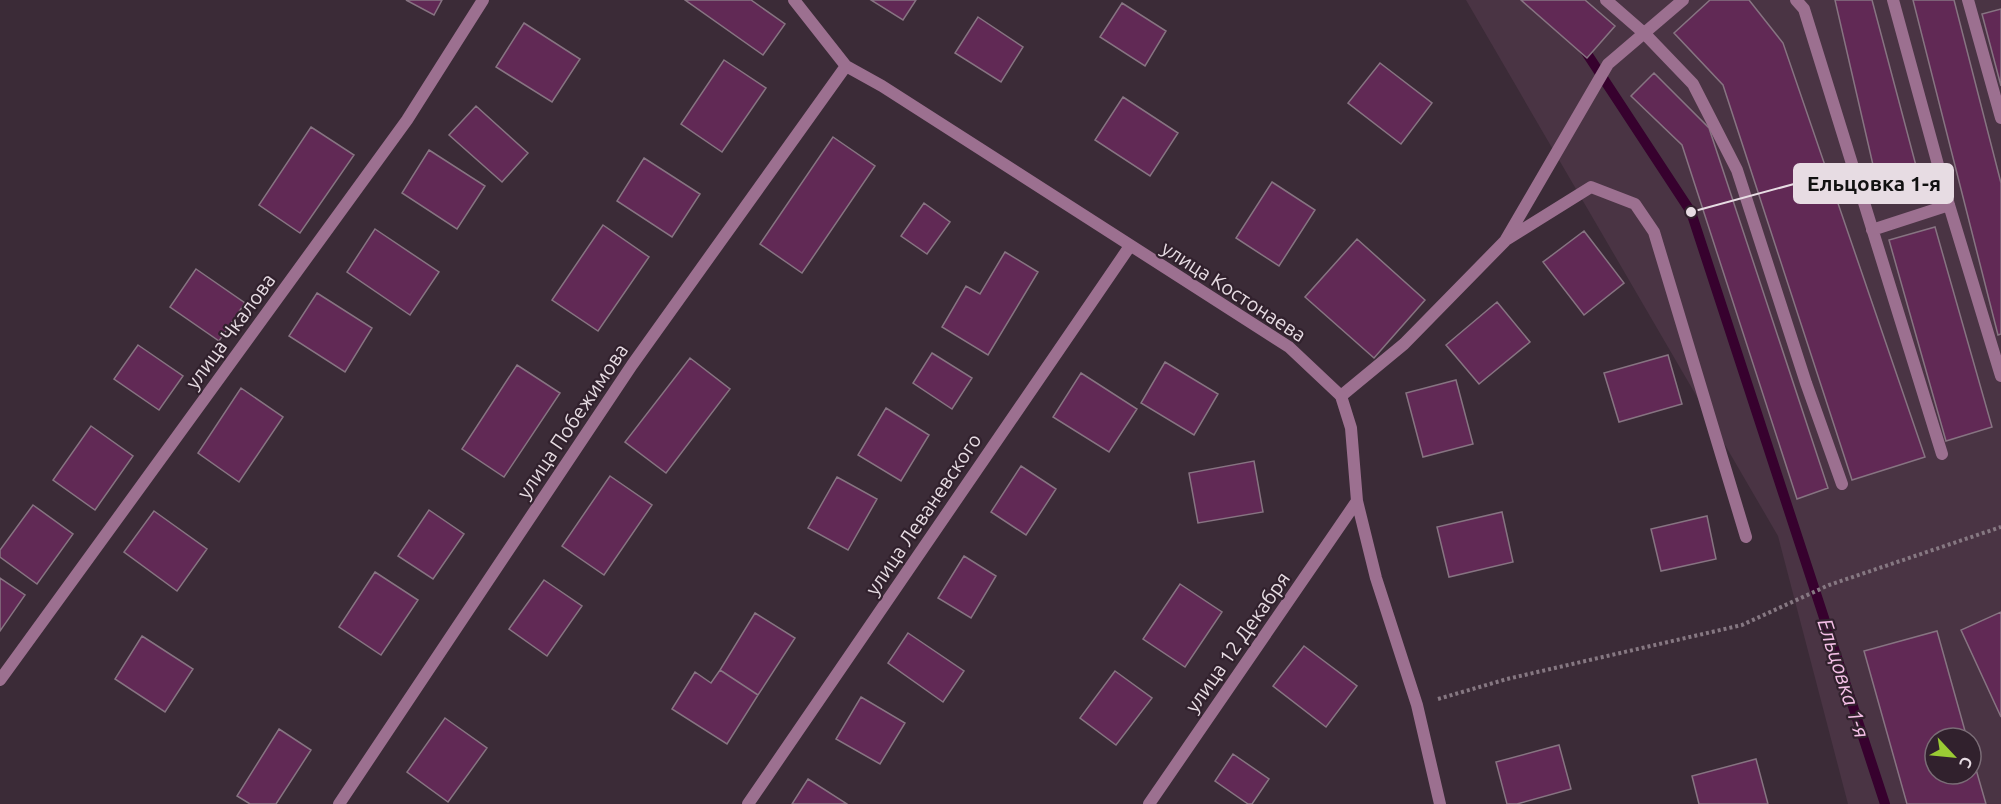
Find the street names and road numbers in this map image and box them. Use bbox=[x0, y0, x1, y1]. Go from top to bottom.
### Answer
street label: улица Костонаева bbox=[1158, 236, 1310, 346]
street label: улица Чкалова bbox=[180, 269, 280, 393]
street label: улица Побежимова bbox=[512, 339, 632, 503]
street label: улица Леваневского bbox=[860, 429, 986, 599]
street label: улица 12 Декабря bbox=[1180, 567, 1294, 717]

